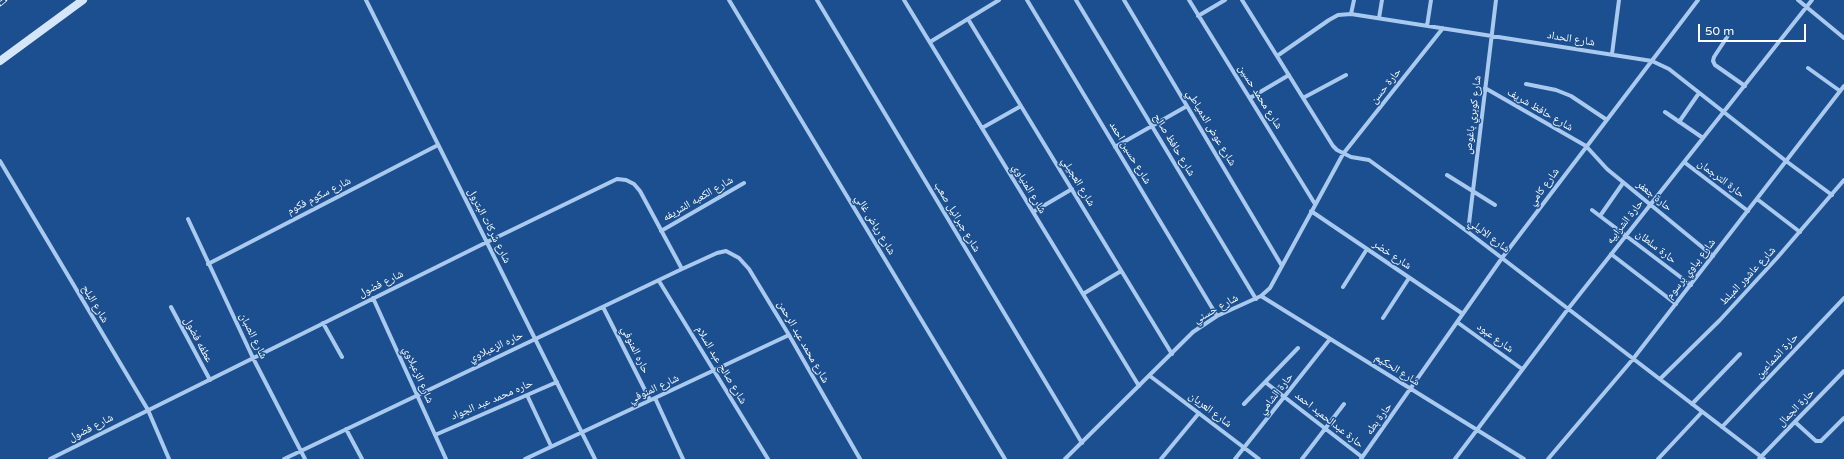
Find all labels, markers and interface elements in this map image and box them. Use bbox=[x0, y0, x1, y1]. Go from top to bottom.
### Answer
scale bar bbox=[1700, 16, 1808, 42]
text: 50 m bbox=[1705, 24, 1734, 38]
street label: شارع الحداد bbox=[1546, 29, 1596, 49]
street label: شارع محمد حسين bbox=[1235, 62, 1285, 132]
street label: حارة حسن bbox=[1368, 65, 1404, 107]
street label: شارع كوبري باغوص bbox=[1462, 75, 1484, 155]
street label: شارع حافظ شريف bbox=[1505, 86, 1575, 134]
street label: شارع عوض الدمياطي bbox=[1183, 88, 1239, 168]
street label: شارع حافظ صالح bbox=[1150, 111, 1198, 179]
street label: شارع حسين احمد bbox=[1106, 119, 1154, 187]
street label: شارع العجيلي bbox=[1058, 155, 1098, 209]
street label: حارة الترجمان bbox=[1695, 157, 1747, 201]
street label: شارع المنياوي bbox=[1009, 162, 1049, 216]
street label: شارع كامي bbox=[1526, 166, 1562, 208]
street label: شارع سكوم فكوم bbox=[285, 174, 353, 218]
street label: شارع الكعبه الشريفه bbox=[660, 174, 736, 224]
street label: حارة جعفر bbox=[1634, 178, 1674, 214]
street label: شارع جبرائيل صعب bbox=[931, 179, 983, 255]
street label: شارع شركات البترول bbox=[464, 186, 514, 266]
street label: شارع رياض غالي bbox=[852, 193, 898, 257]
street label: حارة الشرابيه bbox=[1604, 197, 1646, 247]
street label: شارع الاليلي bbox=[1466, 216, 1512, 256]
street label: حارة سلطان bbox=[1633, 227, 1679, 267]
street label: شارع بباوي برسوم bbox=[1663, 236, 1719, 302]
street label: شارع خضر bbox=[1370, 237, 1414, 273]
street label: شارع عاشور المبلط bbox=[1717, 244, 1779, 308]
street label: شارع فضول bbox=[356, 267, 406, 301]
street label: شارع البلح bbox=[79, 283, 111, 325]
street label: شارع حسني bbox=[1191, 291, 1241, 327]
street label: شارع محمد عبد الرحمن bbox=[774, 298, 832, 386]
street label: شارع الصبان bbox=[236, 311, 270, 361]
street label: عطفه فضول bbox=[181, 315, 215, 365]
street label: شارع عبود bbox=[1474, 320, 1516, 356]
street label: حاره المنوفي bbox=[618, 324, 652, 376]
street label: شارع صالح عبد السلام bbox=[692, 324, 750, 406]
street label: حاره الزعبلاوي bbox=[467, 329, 525, 365]
street label: حارة الشماعين bbox=[1753, 331, 1801, 381]
street label: شارع الزعبلاوي bbox=[400, 345, 436, 405]
street label: شارع الحكيم bbox=[1372, 351, 1422, 389]
street label: حارة الشامي bbox=[1256, 371, 1296, 417]
street label: شارع المنوفي bbox=[627, 372, 681, 406]
street label: حاره محمد عبد الجواد bbox=[449, 377, 535, 423]
street label: حارة الجمال bbox=[1775, 386, 1817, 430]
street label: شارع العريان bbox=[1186, 389, 1234, 431]
street label: حارة عبدالحميد احمد bbox=[1292, 389, 1366, 451]
street label: حارة بطه bbox=[1363, 400, 1395, 438]
street label: شارع فضول bbox=[66, 411, 116, 445]

